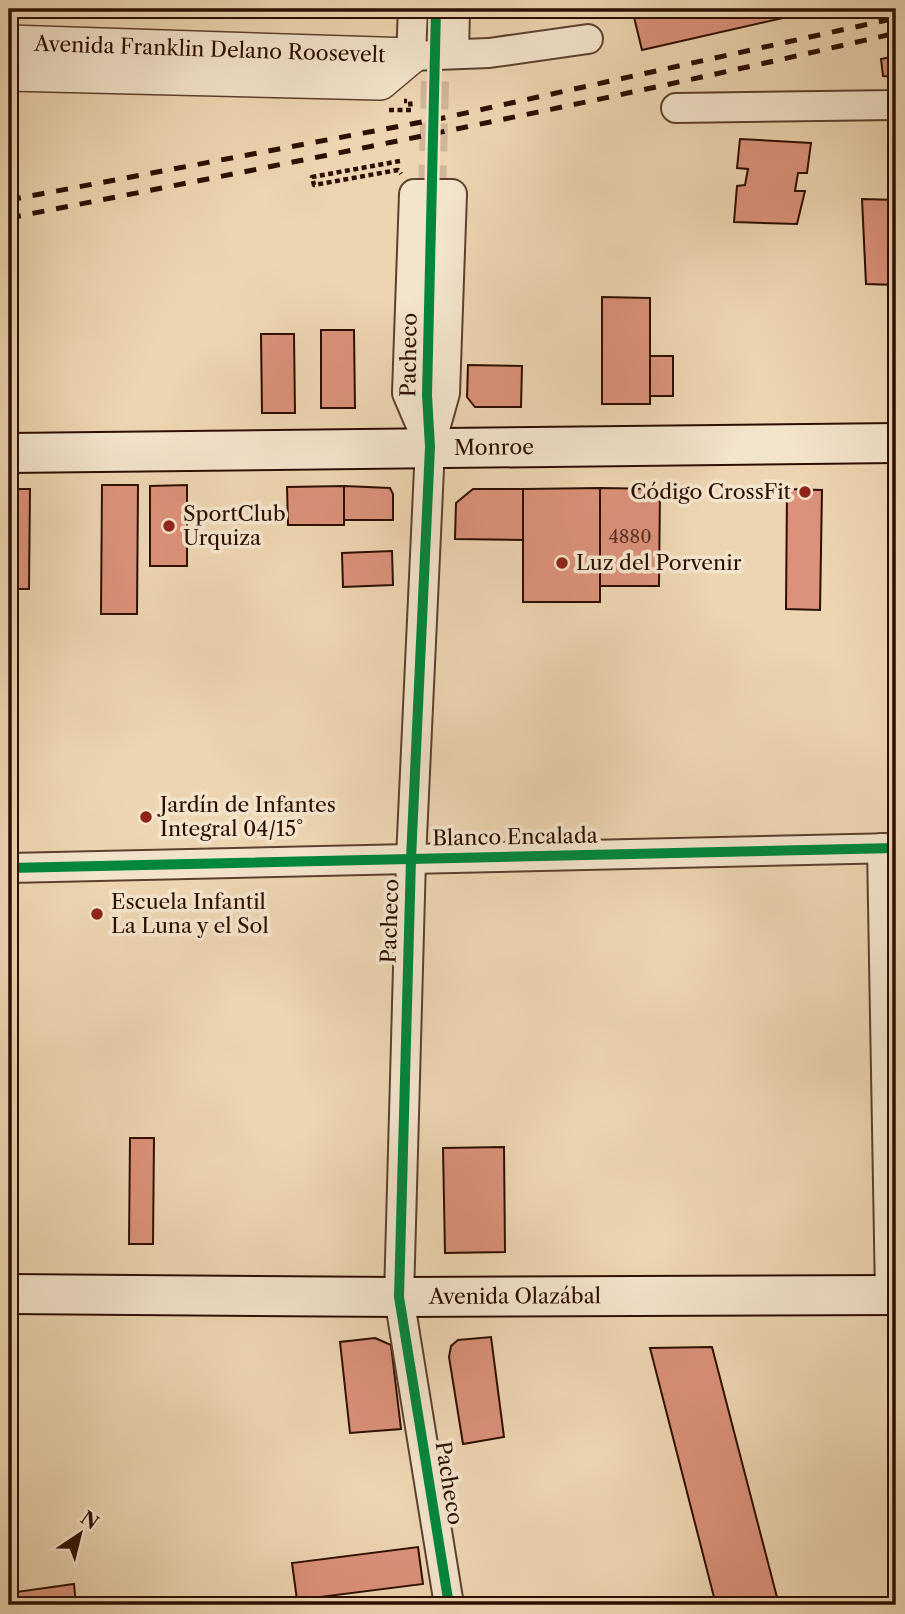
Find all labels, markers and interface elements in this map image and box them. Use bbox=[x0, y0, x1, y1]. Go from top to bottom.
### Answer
street label: Avenida Franklin Delano Roosevelt bbox=[33, 31, 386, 67]
street label: Pacheco bbox=[395, 313, 422, 397]
street label: Monroe bbox=[454, 434, 534, 460]
place label: Código CrossFit bbox=[630, 479, 792, 504]
marker: Código CrossFit bbox=[797, 484, 813, 500]
place label: SportClub Urquiza bbox=[183, 501, 286, 550]
marker: SportClub Urquiza bbox=[161, 518, 177, 534]
house number: 4880 bbox=[608, 526, 652, 548]
place label: Luz del Porvenir bbox=[576, 550, 742, 575]
marker: Luz del Porvenir bbox=[554, 555, 570, 571]
place label: Jardín de Infantes Integral 04/15° bbox=[157, 792, 336, 841]
marker: Jardín de Infantes Integral 04/15° bbox=[138, 809, 154, 825]
street label: Blanco Encalada bbox=[432, 823, 599, 850]
street label: Pacheco bbox=[376, 878, 403, 964]
place label: Escuela Infantil La Luna y el Sol bbox=[111, 889, 269, 938]
marker: Escuela Infantil La Luna y el Sol bbox=[89, 906, 105, 922]
street label: Avenida Olazábal bbox=[428, 1283, 601, 1309]
street label: Pacheco bbox=[431, 1439, 468, 1527]
north arrow bbox=[46, 1498, 116, 1568]
text: N bbox=[76, 1506, 103, 1535]

